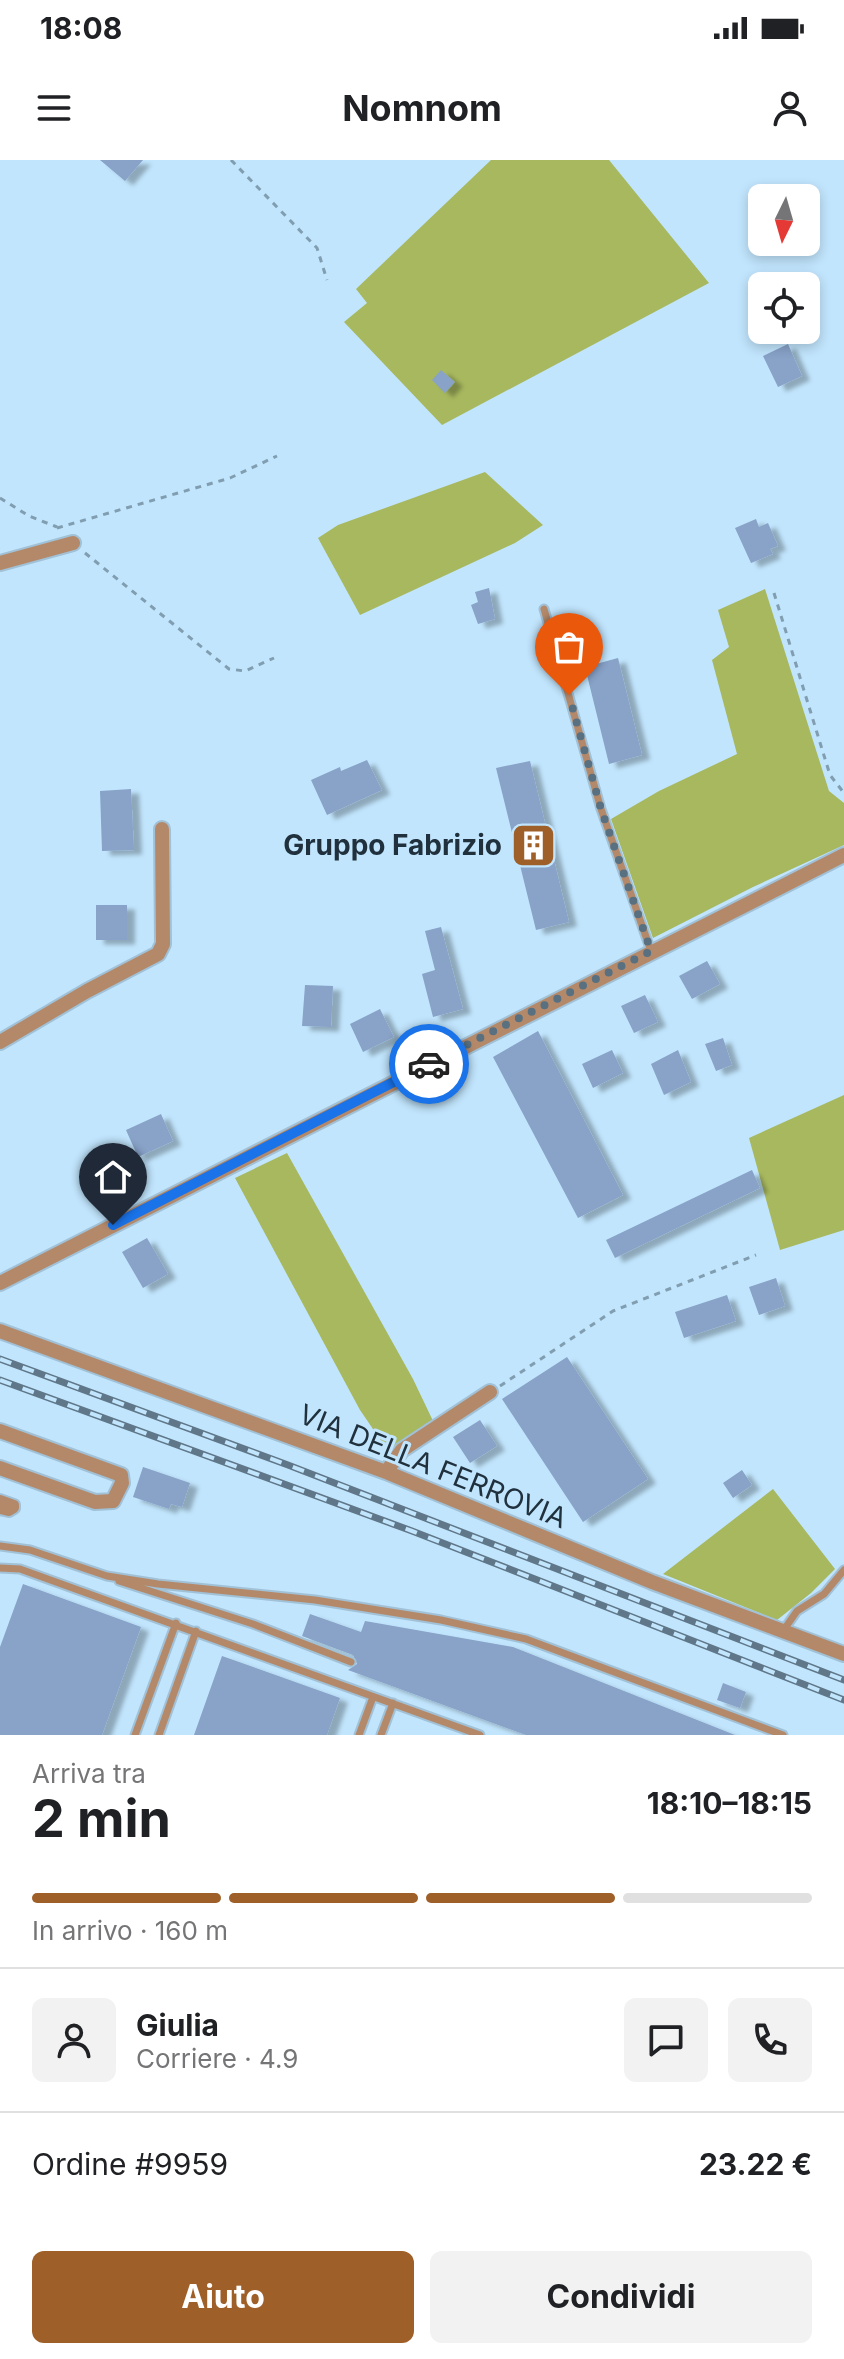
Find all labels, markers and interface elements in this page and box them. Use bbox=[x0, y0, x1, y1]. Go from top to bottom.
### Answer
text: 18:08 bbox=[40, 10, 122, 46]
icon: menu bbox=[32, 86, 76, 130]
text: Nomnom bbox=[342, 86, 502, 130]
icon: person bbox=[768, 86, 812, 130]
north arrow bbox=[748, 184, 820, 256]
map controls bbox=[748, 184, 820, 344]
button: locate bbox=[748, 272, 820, 344]
pin bbox=[535, 613, 603, 695]
icon: bag bbox=[547, 625, 591, 669]
building icon: Gruppo Fabrizio bbox=[509, 821, 557, 869]
place label: Gruppo Fabrizio bbox=[283, 828, 502, 862]
courier bbox=[389, 1024, 469, 1104]
icon: car bbox=[407, 1042, 451, 1086]
pin bbox=[79, 1143, 147, 1225]
icon: home bbox=[91, 1155, 135, 1199]
street label: VIA DELLA FERROVIA bbox=[294, 1397, 572, 1535]
text: Arriva tra bbox=[32, 1758, 146, 1789]
text: 18:10–18:15 bbox=[647, 1785, 812, 1821]
text: 2 min bbox=[32, 1787, 171, 1850]
text: In arrivo · 160 m bbox=[32, 1915, 228, 1946]
button: person bbox=[32, 1998, 116, 2082]
button: chat bbox=[624, 1998, 708, 2082]
button: phone bbox=[728, 1998, 812, 2082]
text: Giulia bbox=[136, 2007, 219, 2043]
text: Corriere · 4.9 bbox=[136, 2043, 298, 2074]
text: Ordine #9959 bbox=[32, 2146, 228, 2182]
text: 23.22 € bbox=[699, 2146, 812, 2182]
button: Aiuto bbox=[32, 2251, 414, 2343]
button: Condividi bbox=[430, 2251, 812, 2343]

